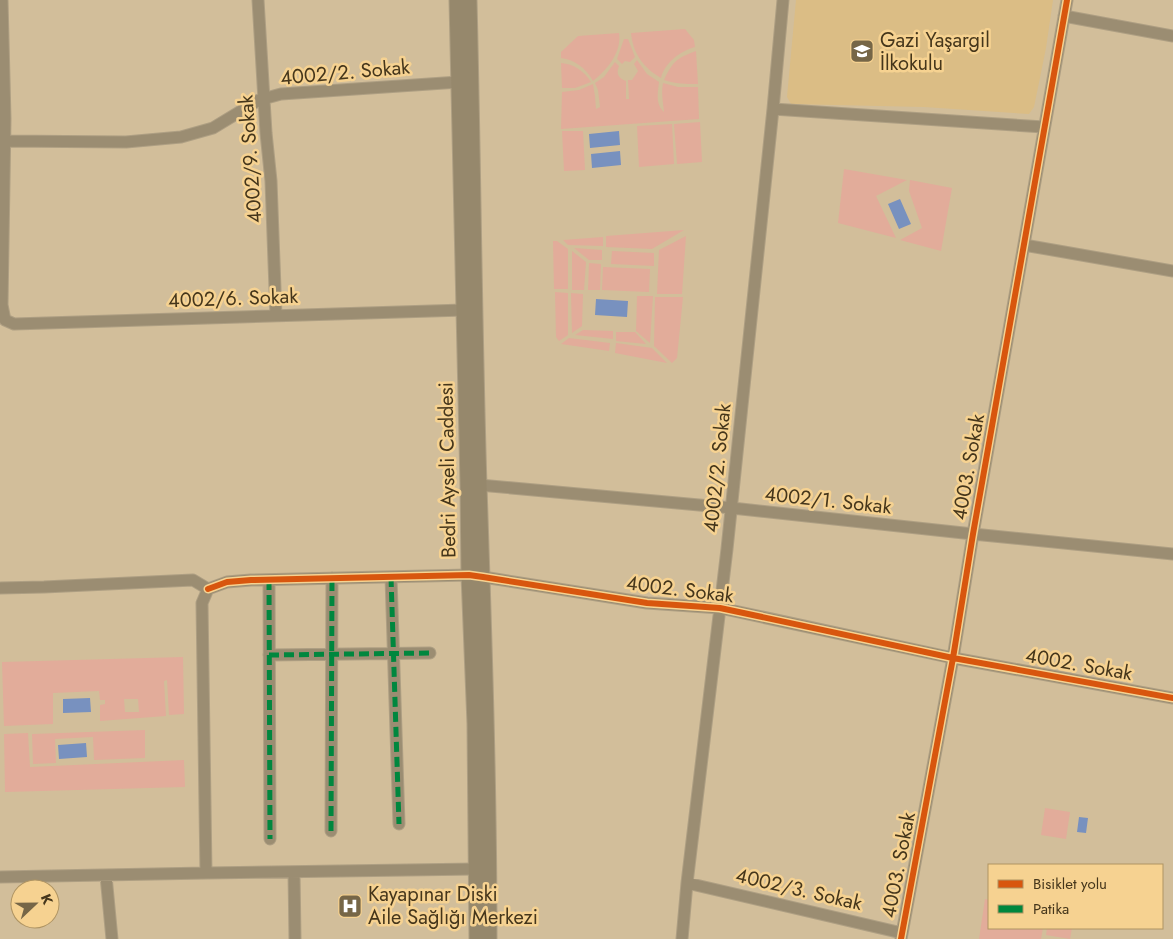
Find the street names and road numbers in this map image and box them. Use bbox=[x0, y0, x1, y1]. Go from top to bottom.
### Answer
street label: 4002/2. Sokak bbox=[279, 52, 411, 93]
street label: 4002/9. Sokak bbox=[232, 94, 269, 224]
street label: 4002/6. Sokak bbox=[168, 282, 299, 315]
street label: Bedri Ayseli Caddesi bbox=[431, 382, 464, 558]
street label: 4002/2. Sokak bbox=[696, 402, 739, 534]
street label: 4003. Sokak bbox=[945, 412, 992, 522]
street label: 4002/1. Sokak bbox=[763, 479, 893, 522]
street label: 4002. Sokak bbox=[625, 569, 736, 611]
street label: 4002. Sokak bbox=[1023, 641, 1135, 688]
street label: 4003. Sokak bbox=[874, 809, 923, 921]
street label: 4002/3. Sokak bbox=[733, 861, 865, 918]

